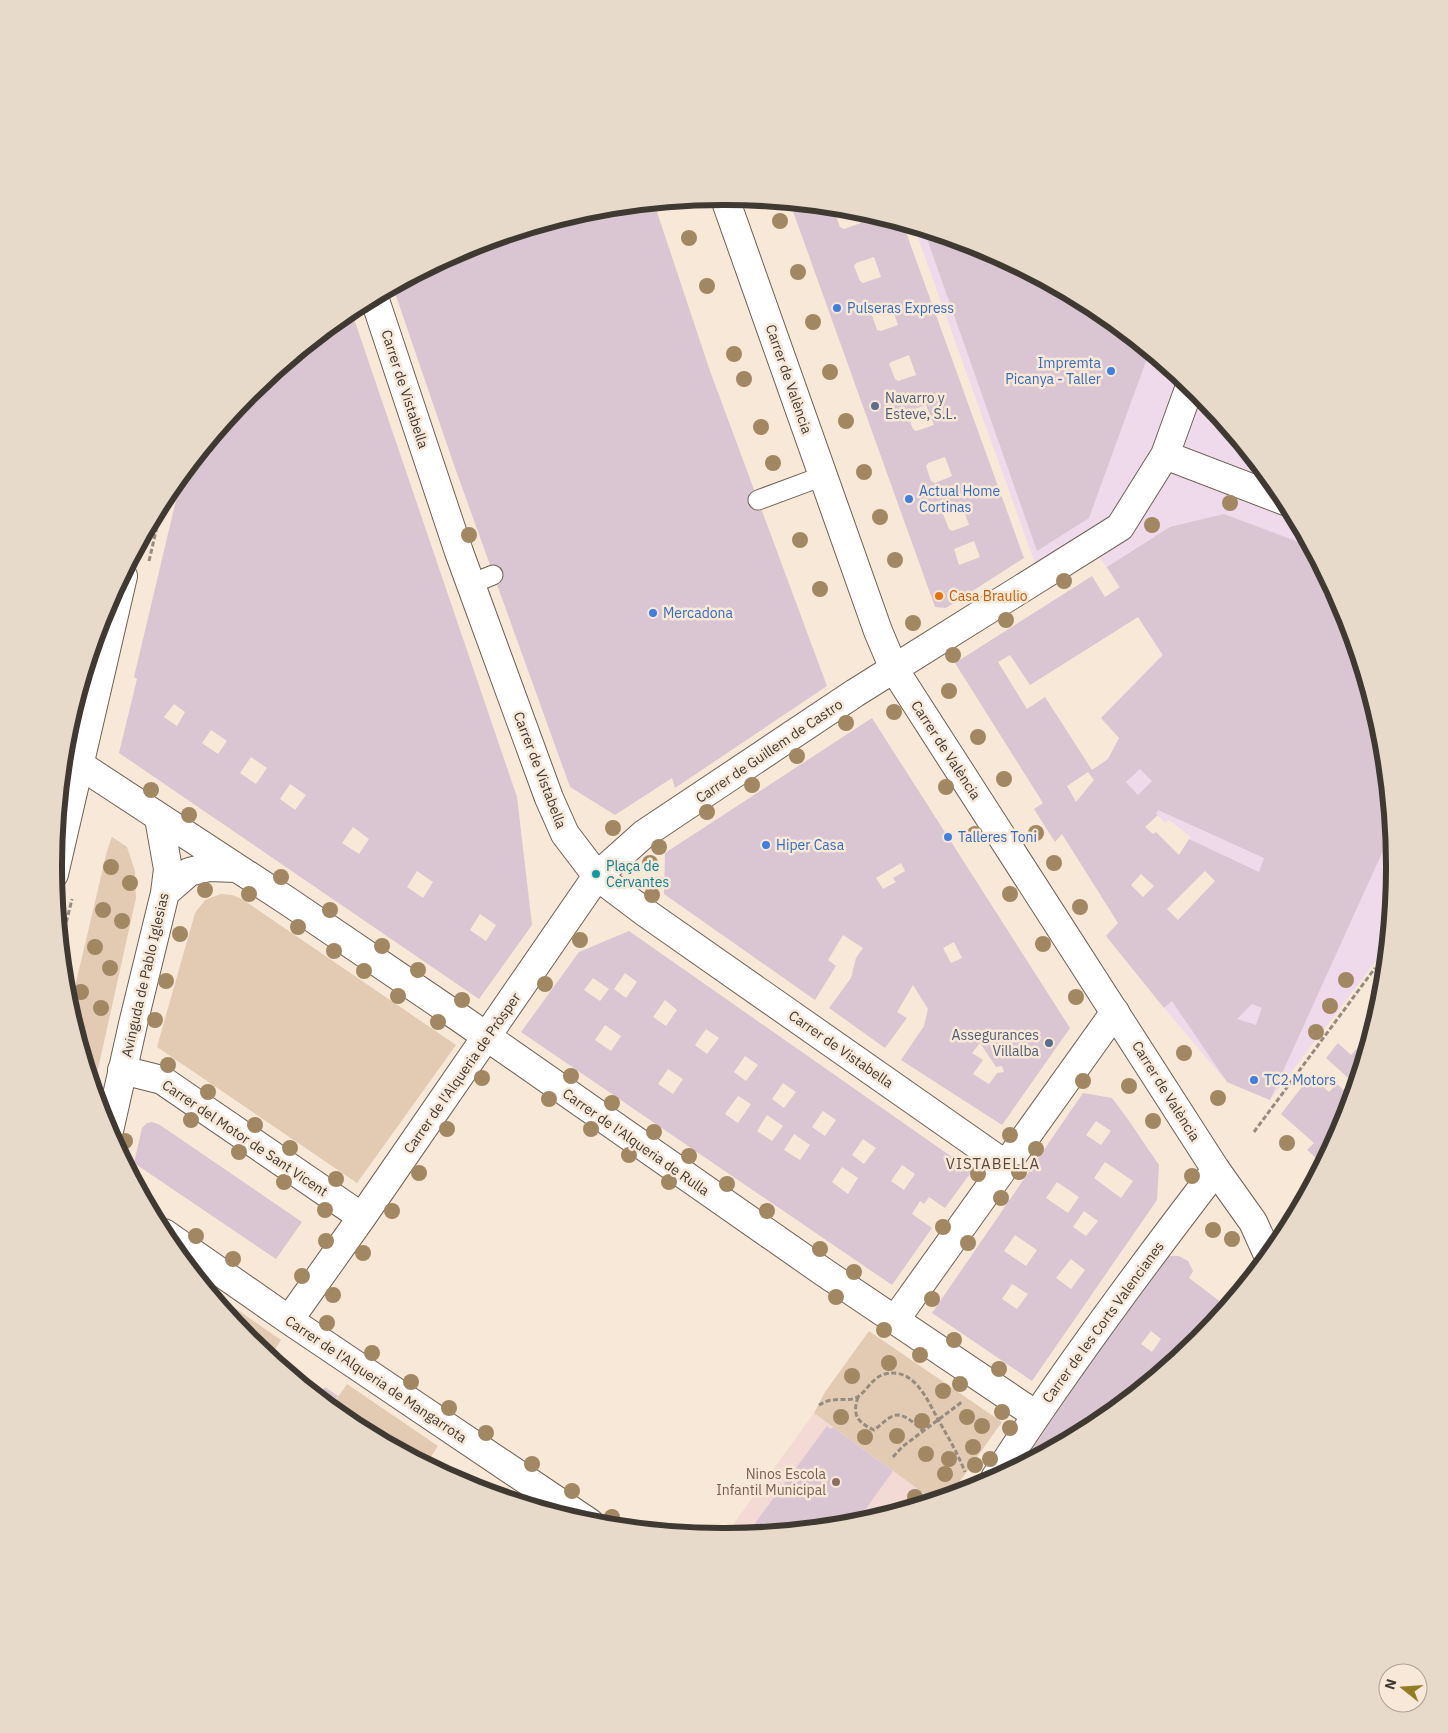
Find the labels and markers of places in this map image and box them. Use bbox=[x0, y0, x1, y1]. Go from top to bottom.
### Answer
place label: Pulseras Express bbox=[847, 299, 954, 317]
marker: Pulseras Express bbox=[831, 302, 843, 314]
place label: Impremta Picanya - Taller bbox=[1005, 354, 1102, 388]
marker: Impremta Picanya - Taller bbox=[1105, 365, 1117, 377]
place label: Navarro y Esteve, S.L. bbox=[885, 389, 957, 423]
marker: Navarro y Esteve, S.L. bbox=[869, 400, 881, 412]
place label: Actual Home Cortinas bbox=[919, 482, 1000, 516]
marker: Actual Home Cortinas bbox=[903, 493, 915, 505]
place label: Casa Braulio bbox=[949, 587, 1028, 605]
marker: Casa Braulio bbox=[933, 590, 945, 602]
place label: Mercadona bbox=[663, 604, 734, 622]
marker: Mercadona bbox=[647, 607, 659, 619]
place label: Talleres Toni bbox=[958, 828, 1037, 846]
marker: Talleres Toni bbox=[942, 831, 954, 843]
place label: Hiper Casa bbox=[776, 836, 845, 854]
marker: Hiper Casa bbox=[760, 839, 772, 851]
place label: Plaça de Cervantes bbox=[606, 857, 669, 891]
marker: Plaça de Cervantes bbox=[590, 868, 602, 880]
place label: Assegurances Villalba bbox=[952, 1026, 1040, 1060]
marker: Assegurances Villalba bbox=[1043, 1037, 1055, 1049]
place label: TC2 Motors bbox=[1264, 1071, 1336, 1089]
marker: TC2 Motors bbox=[1248, 1074, 1260, 1086]
place label: Ninos Escola Infantil Municipal bbox=[716, 1465, 827, 1499]
marker: Ninos Escola Infantil Municipal bbox=[830, 1476, 842, 1488]

